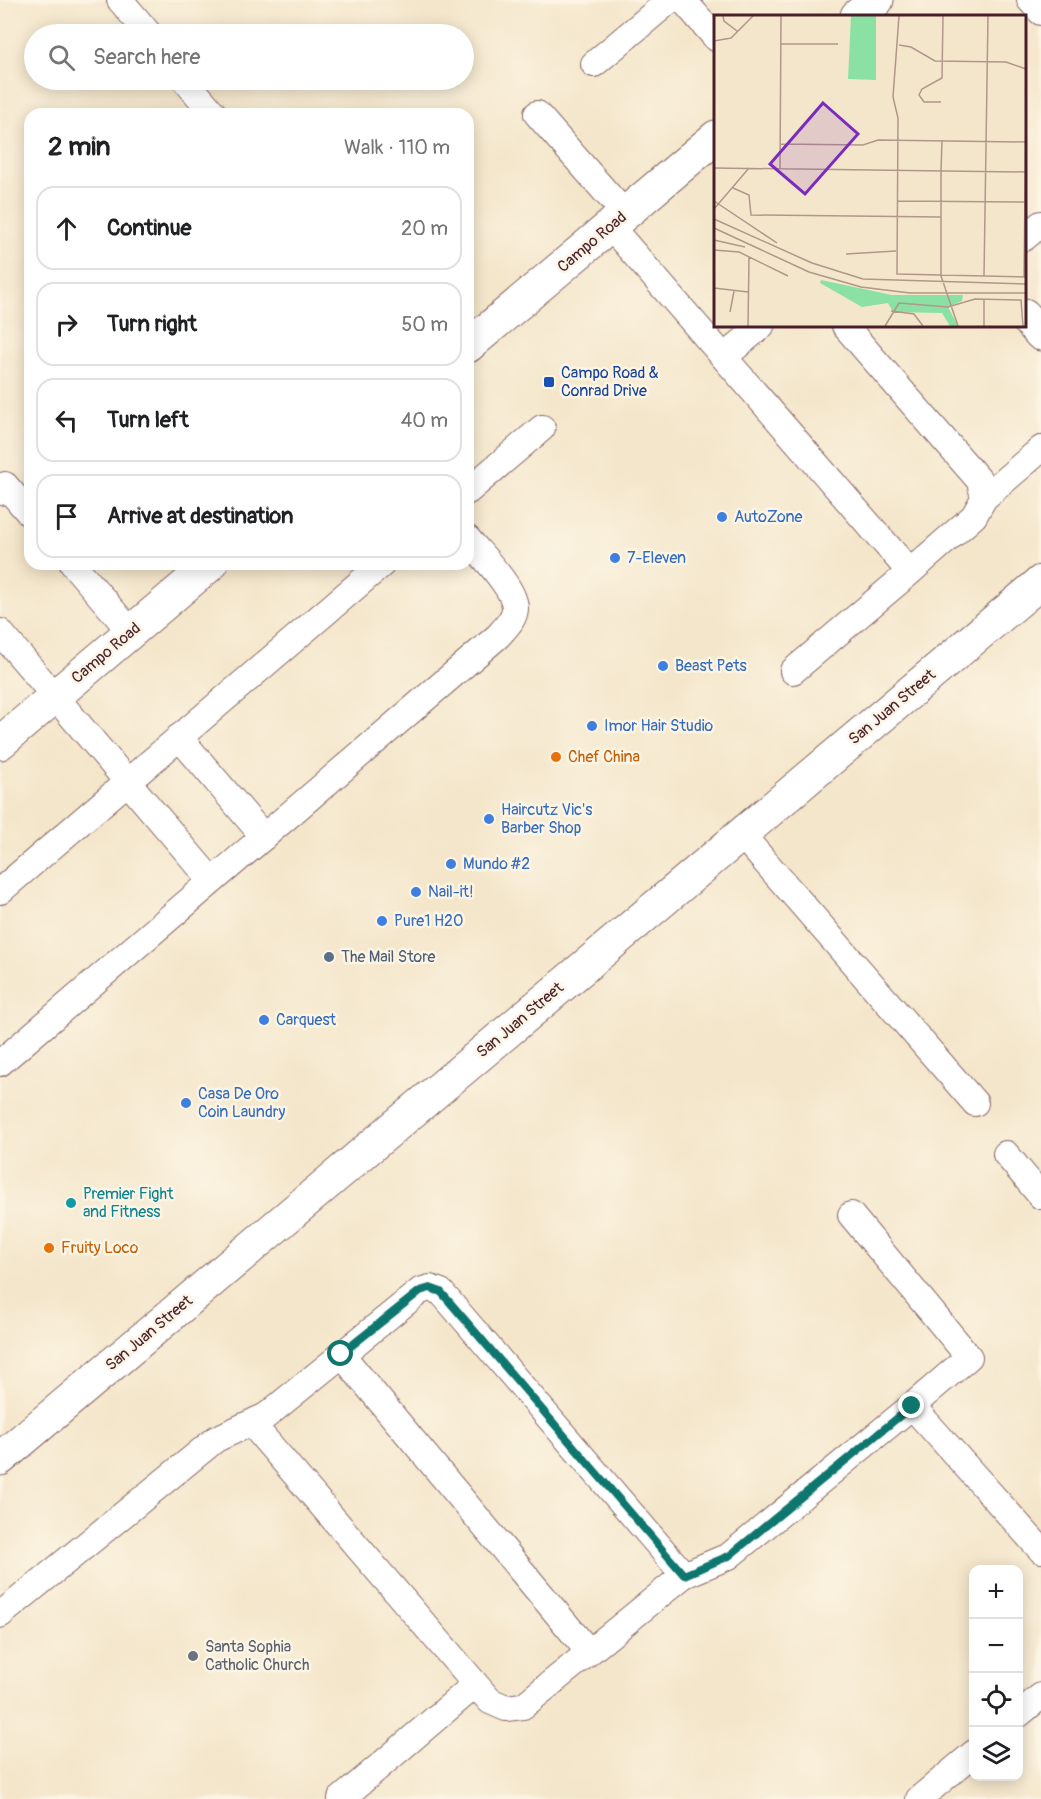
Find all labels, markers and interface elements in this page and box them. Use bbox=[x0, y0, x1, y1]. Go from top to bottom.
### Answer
inset map bbox=[714, 15, 1026, 327]
search box bbox=[24, 24, 474, 90]
icon: search bbox=[45, 41, 78, 74]
text: Search here bbox=[93, 43, 200, 71]
text: 2 min bbox=[48, 131, 110, 163]
text: Walk · 110 m bbox=[344, 135, 450, 160]
street label: Campo Road bbox=[553, 207, 631, 277]
icon: ahead bbox=[50, 212, 83, 245]
text: Continue bbox=[107, 214, 191, 242]
text: 20 m bbox=[401, 216, 448, 241]
icon: right bbox=[50, 308, 83, 341]
text: Turn right bbox=[107, 310, 197, 338]
text: 50 m bbox=[401, 312, 448, 337]
place label: Campo Road & Conrad Drive bbox=[561, 363, 659, 401]
marker: Campo Road & Conrad Drive bbox=[542, 375, 556, 389]
icon: left bbox=[50, 404, 83, 437]
text: Turn left bbox=[107, 406, 189, 434]
text: 40 m bbox=[401, 408, 448, 433]
icon: arrive bbox=[50, 500, 83, 533]
text: Arrive at destination bbox=[107, 502, 293, 530]
place label: AutoZone bbox=[734, 507, 803, 527]
marker: AutoZone bbox=[715, 510, 729, 524]
place label: 7-Eleven bbox=[627, 548, 686, 568]
marker: 7-Eleven bbox=[608, 551, 622, 565]
street label: Campo Road bbox=[67, 618, 145, 688]
place label: Beast Pets bbox=[675, 656, 747, 676]
marker: Beast Pets bbox=[656, 659, 670, 673]
street label: San Juan Street bbox=[844, 664, 940, 749]
place label: Imor Hair Studio bbox=[604, 716, 714, 736]
marker: Imor Hair Studio bbox=[585, 719, 599, 733]
place label: Chef China bbox=[568, 747, 640, 767]
marker: Chef China bbox=[549, 750, 563, 764]
place label: Haircutz Vic's Barber Shop bbox=[501, 800, 592, 838]
marker: Haircutz Vic's Barber Shop bbox=[482, 812, 496, 826]
place label: Mundo #2 bbox=[463, 854, 530, 874]
marker: Mundo #2 bbox=[444, 857, 458, 871]
place label: Nail-it! bbox=[428, 882, 474, 902]
marker: Nail-it! bbox=[409, 885, 423, 899]
place label: Pure1 H2O bbox=[394, 911, 463, 931]
marker: Pure1 H2O bbox=[375, 914, 389, 928]
place label: The Mail Store bbox=[341, 947, 436, 967]
marker: The Mail Store bbox=[322, 950, 336, 964]
street label: San Juan Street bbox=[472, 977, 568, 1062]
place label: Carquest bbox=[276, 1010, 337, 1030]
marker: Carquest bbox=[257, 1013, 271, 1027]
place label: Casa De Oro Coin Laundry bbox=[198, 1084, 285, 1122]
marker: Casa De Oro Coin Laundry bbox=[179, 1096, 193, 1110]
place label: Premier Fight and Fitness bbox=[83, 1184, 174, 1222]
marker: Premier Fight and Fitness bbox=[64, 1196, 78, 1210]
place label: Fruity Loco bbox=[61, 1238, 139, 1258]
marker: Fruity Loco bbox=[42, 1241, 56, 1255]
street label: San Juan Street bbox=[101, 1290, 197, 1375]
route start bbox=[327, 1340, 353, 1366]
route end bbox=[898, 1392, 924, 1418]
map controls bbox=[969, 1565, 1023, 1781]
button: + bbox=[969, 1565, 1023, 1619]
button: − bbox=[969, 1619, 1023, 1673]
place label: Santa Sophia Catholic Church bbox=[205, 1637, 309, 1675]
marker: Santa Sophia Catholic Church bbox=[186, 1649, 200, 1663]
button: locate bbox=[969, 1673, 1023, 1727]
button: layers bbox=[969, 1727, 1023, 1781]

